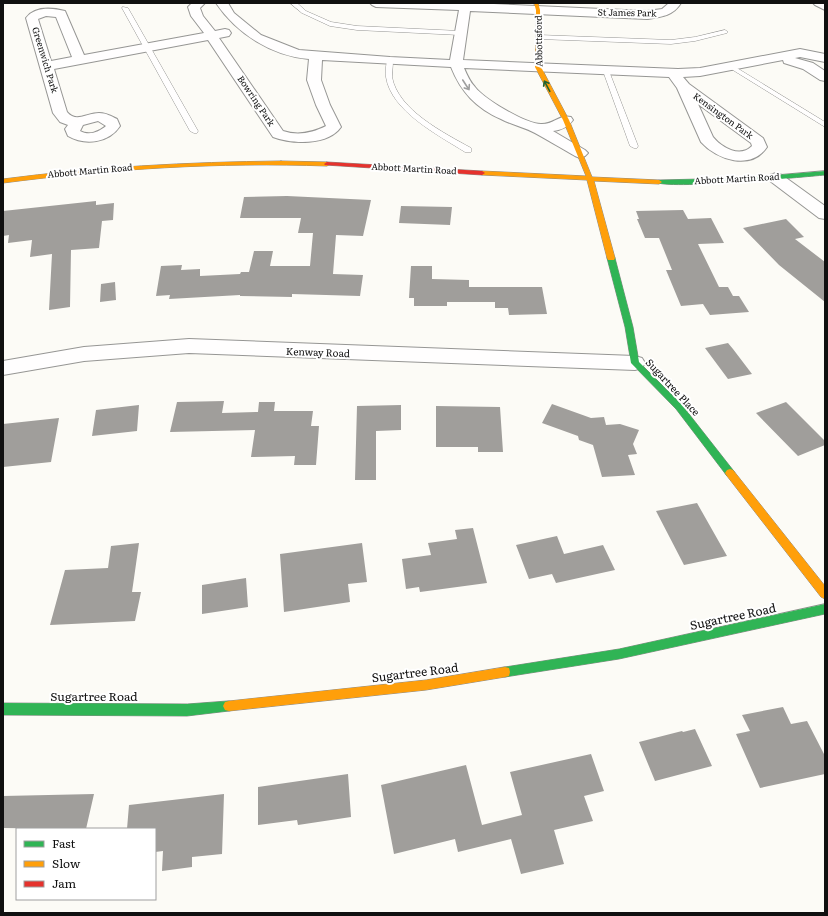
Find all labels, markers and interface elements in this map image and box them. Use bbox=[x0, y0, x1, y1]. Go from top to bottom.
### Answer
street label: St James Park bbox=[597, 4, 657, 20]
street label: Abbottsford bbox=[531, 15, 545, 67]
street label: Greenwich Park bbox=[29, 25, 63, 95]
street label: Bowring Park bbox=[235, 72, 279, 129]
one-way arrow bbox=[463, 79, 471, 91]
one-way arrow bbox=[543, 80, 551, 92]
street label: Kensington Park bbox=[691, 89, 757, 142]
street label: Abbott Martin Road bbox=[47, 159, 134, 181]
street label: Abbott Martin Road bbox=[371, 159, 458, 177]
street label: Abbott Martin Road bbox=[694, 169, 780, 187]
street label: Kenway Road bbox=[286, 343, 350, 360]
street label: Sugartree Place bbox=[643, 355, 704, 419]
street label: Sugartree Road bbox=[688, 598, 778, 634]
street label: Sugartree Road bbox=[370, 658, 460, 686]
street label: Sugartree Road bbox=[50, 687, 138, 705]
legend bbox=[16, 828, 156, 900]
text: Fast bbox=[52, 834, 76, 852]
text: Slow bbox=[52, 854, 81, 872]
text: Jam bbox=[52, 874, 77, 892]

